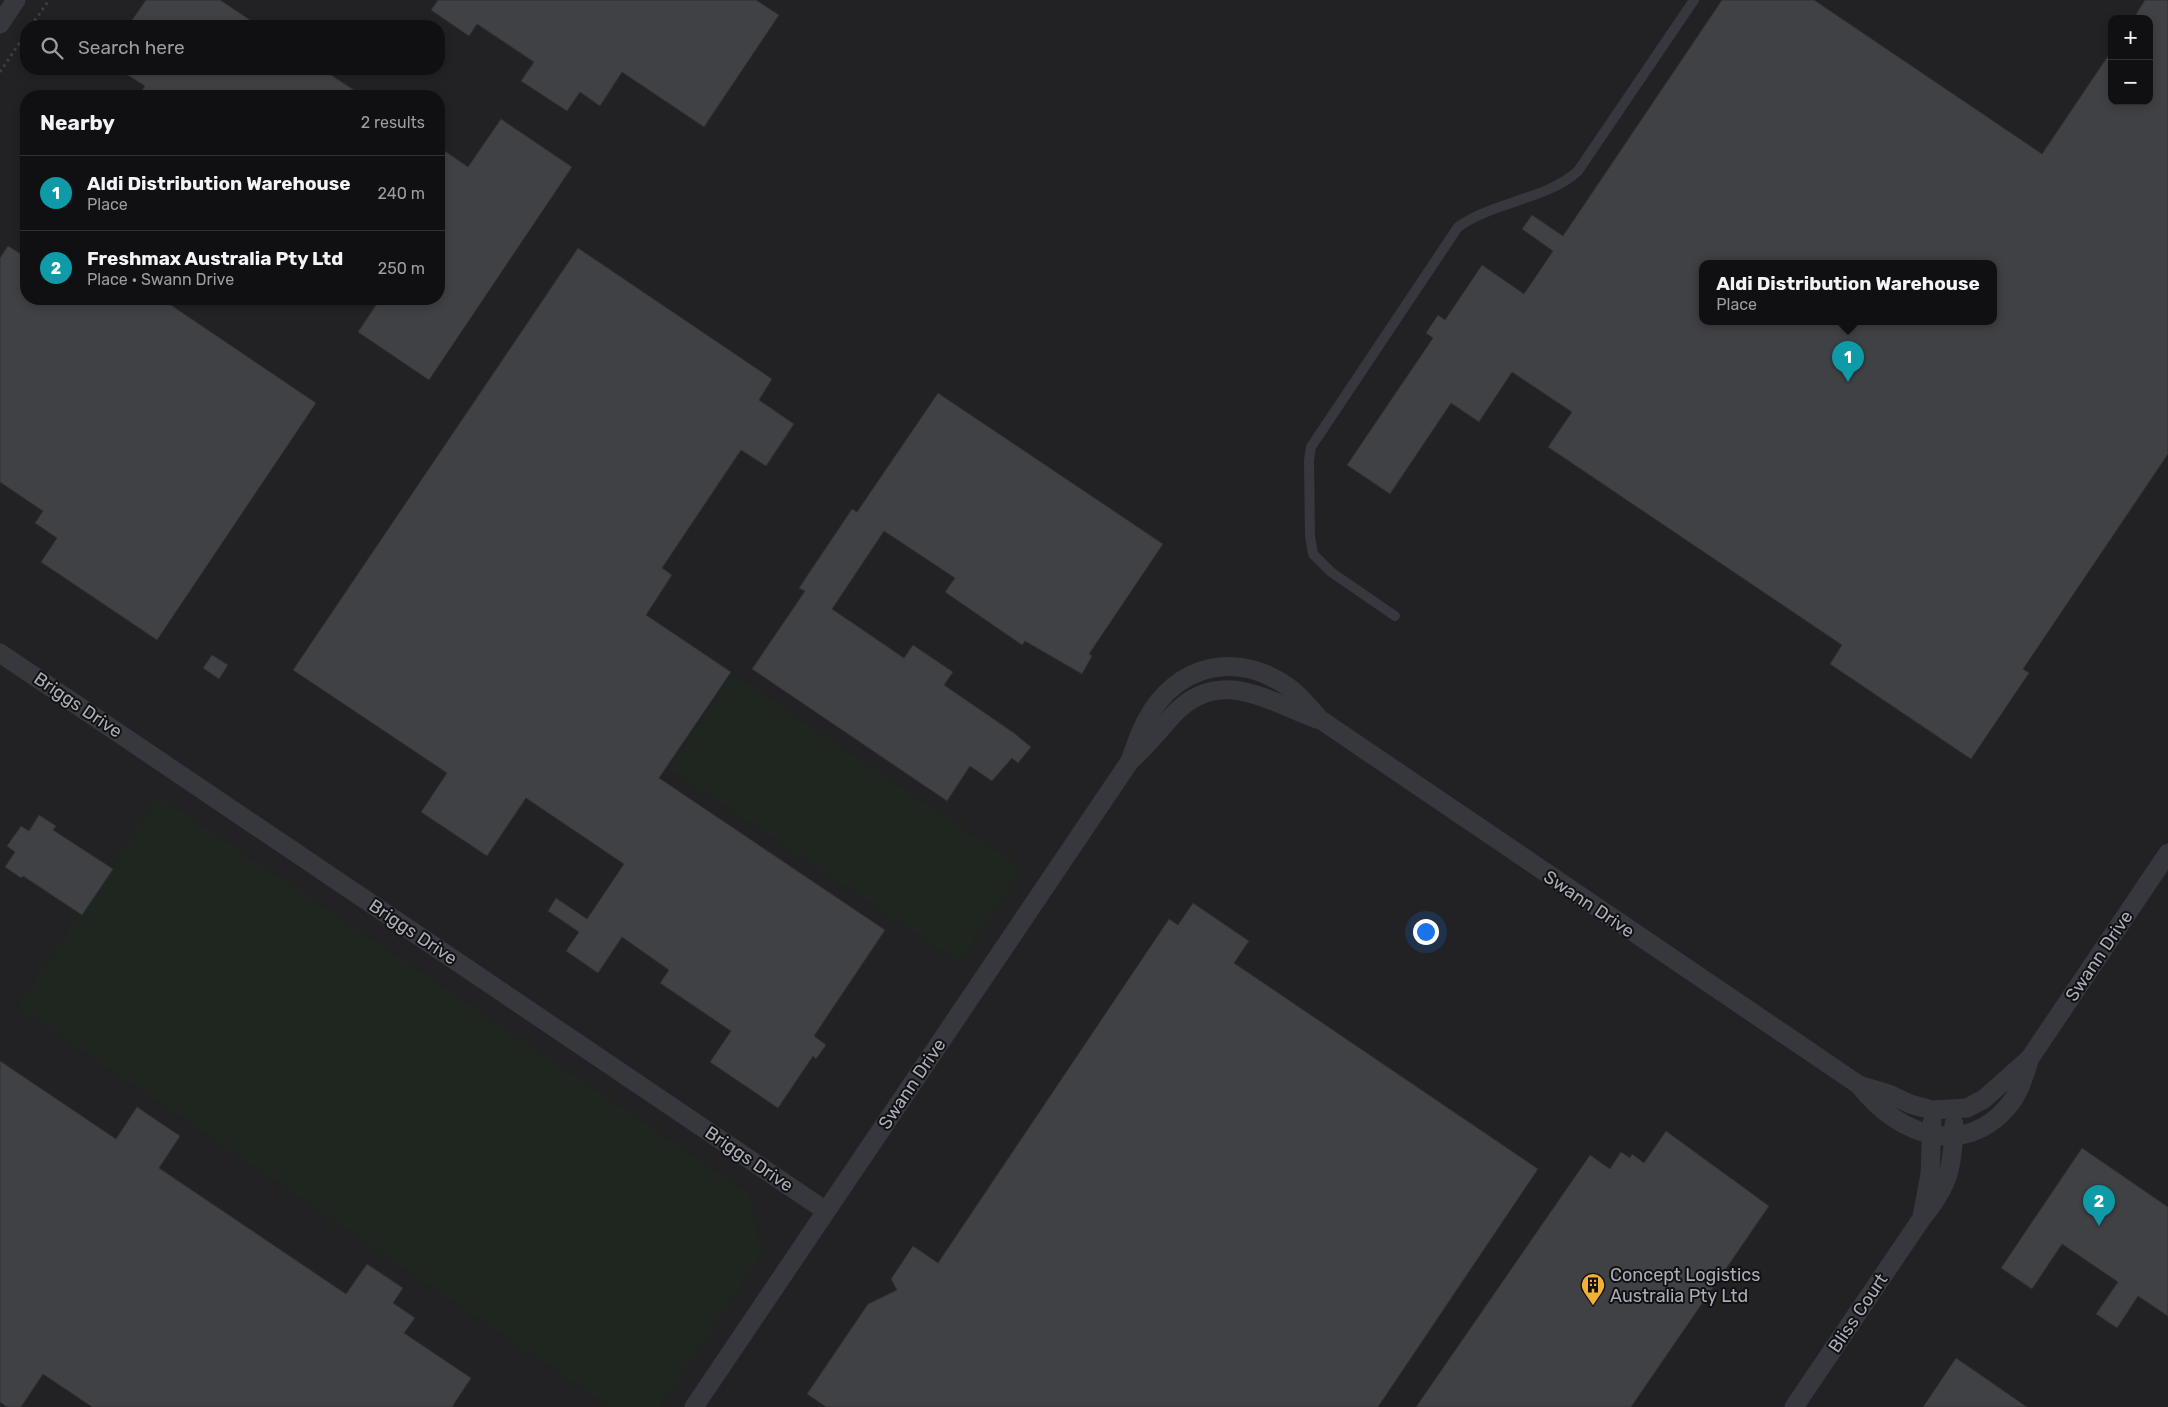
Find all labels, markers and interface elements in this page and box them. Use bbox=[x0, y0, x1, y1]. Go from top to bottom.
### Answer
map controls bbox=[2108, 15, 2153, 105]
button: + bbox=[2108, 15, 2153, 60]
search box bbox=[20, 20, 445, 75]
icon: search bbox=[38, 34, 66, 62]
text: Search here bbox=[78, 36, 185, 59]
button: − bbox=[2108, 60, 2153, 105]
text: Nearby bbox=[40, 110, 115, 135]
text: 2 results bbox=[361, 113, 425, 132]
text: Aldi Distribution Warehouse bbox=[87, 172, 351, 195]
text: 1 bbox=[52, 184, 60, 203]
text: 240 m bbox=[378, 184, 425, 203]
text: Place bbox=[87, 195, 128, 214]
text: Freshmax Australia Pty Ltd bbox=[87, 247, 343, 270]
text: 2 bbox=[51, 259, 61, 278]
text: 250 m bbox=[378, 259, 425, 278]
popup bbox=[1699, 260, 1997, 325]
text: Place · Swann Drive bbox=[87, 270, 234, 289]
text: Aldi Distribution Warehouse bbox=[1716, 272, 1980, 295]
text: Place bbox=[1716, 295, 1757, 314]
pin: 1 bbox=[1832, 341, 1864, 382]
street label: Briggs Drive bbox=[30, 667, 126, 743]
street label: Swann Drive bbox=[1539, 866, 1639, 942]
street label: Briggs Drive bbox=[365, 894, 461, 970]
street label: Swann Drive bbox=[2061, 906, 2137, 1006]
your location bbox=[1413, 919, 1439, 945]
street label: Swann Drive bbox=[874, 1034, 950, 1134]
street label: Briggs Drive bbox=[701, 1121, 797, 1197]
pin: 2 bbox=[2083, 1185, 2115, 1226]
place label: Concept Logistics Australia Pty Ltd bbox=[1610, 1264, 1760, 1307]
street label: Bliss Court bbox=[1824, 1269, 1892, 1357]
building icon: Concept Logistics Australia Pty Ltd bbox=[1580, 1272, 1606, 1306]

